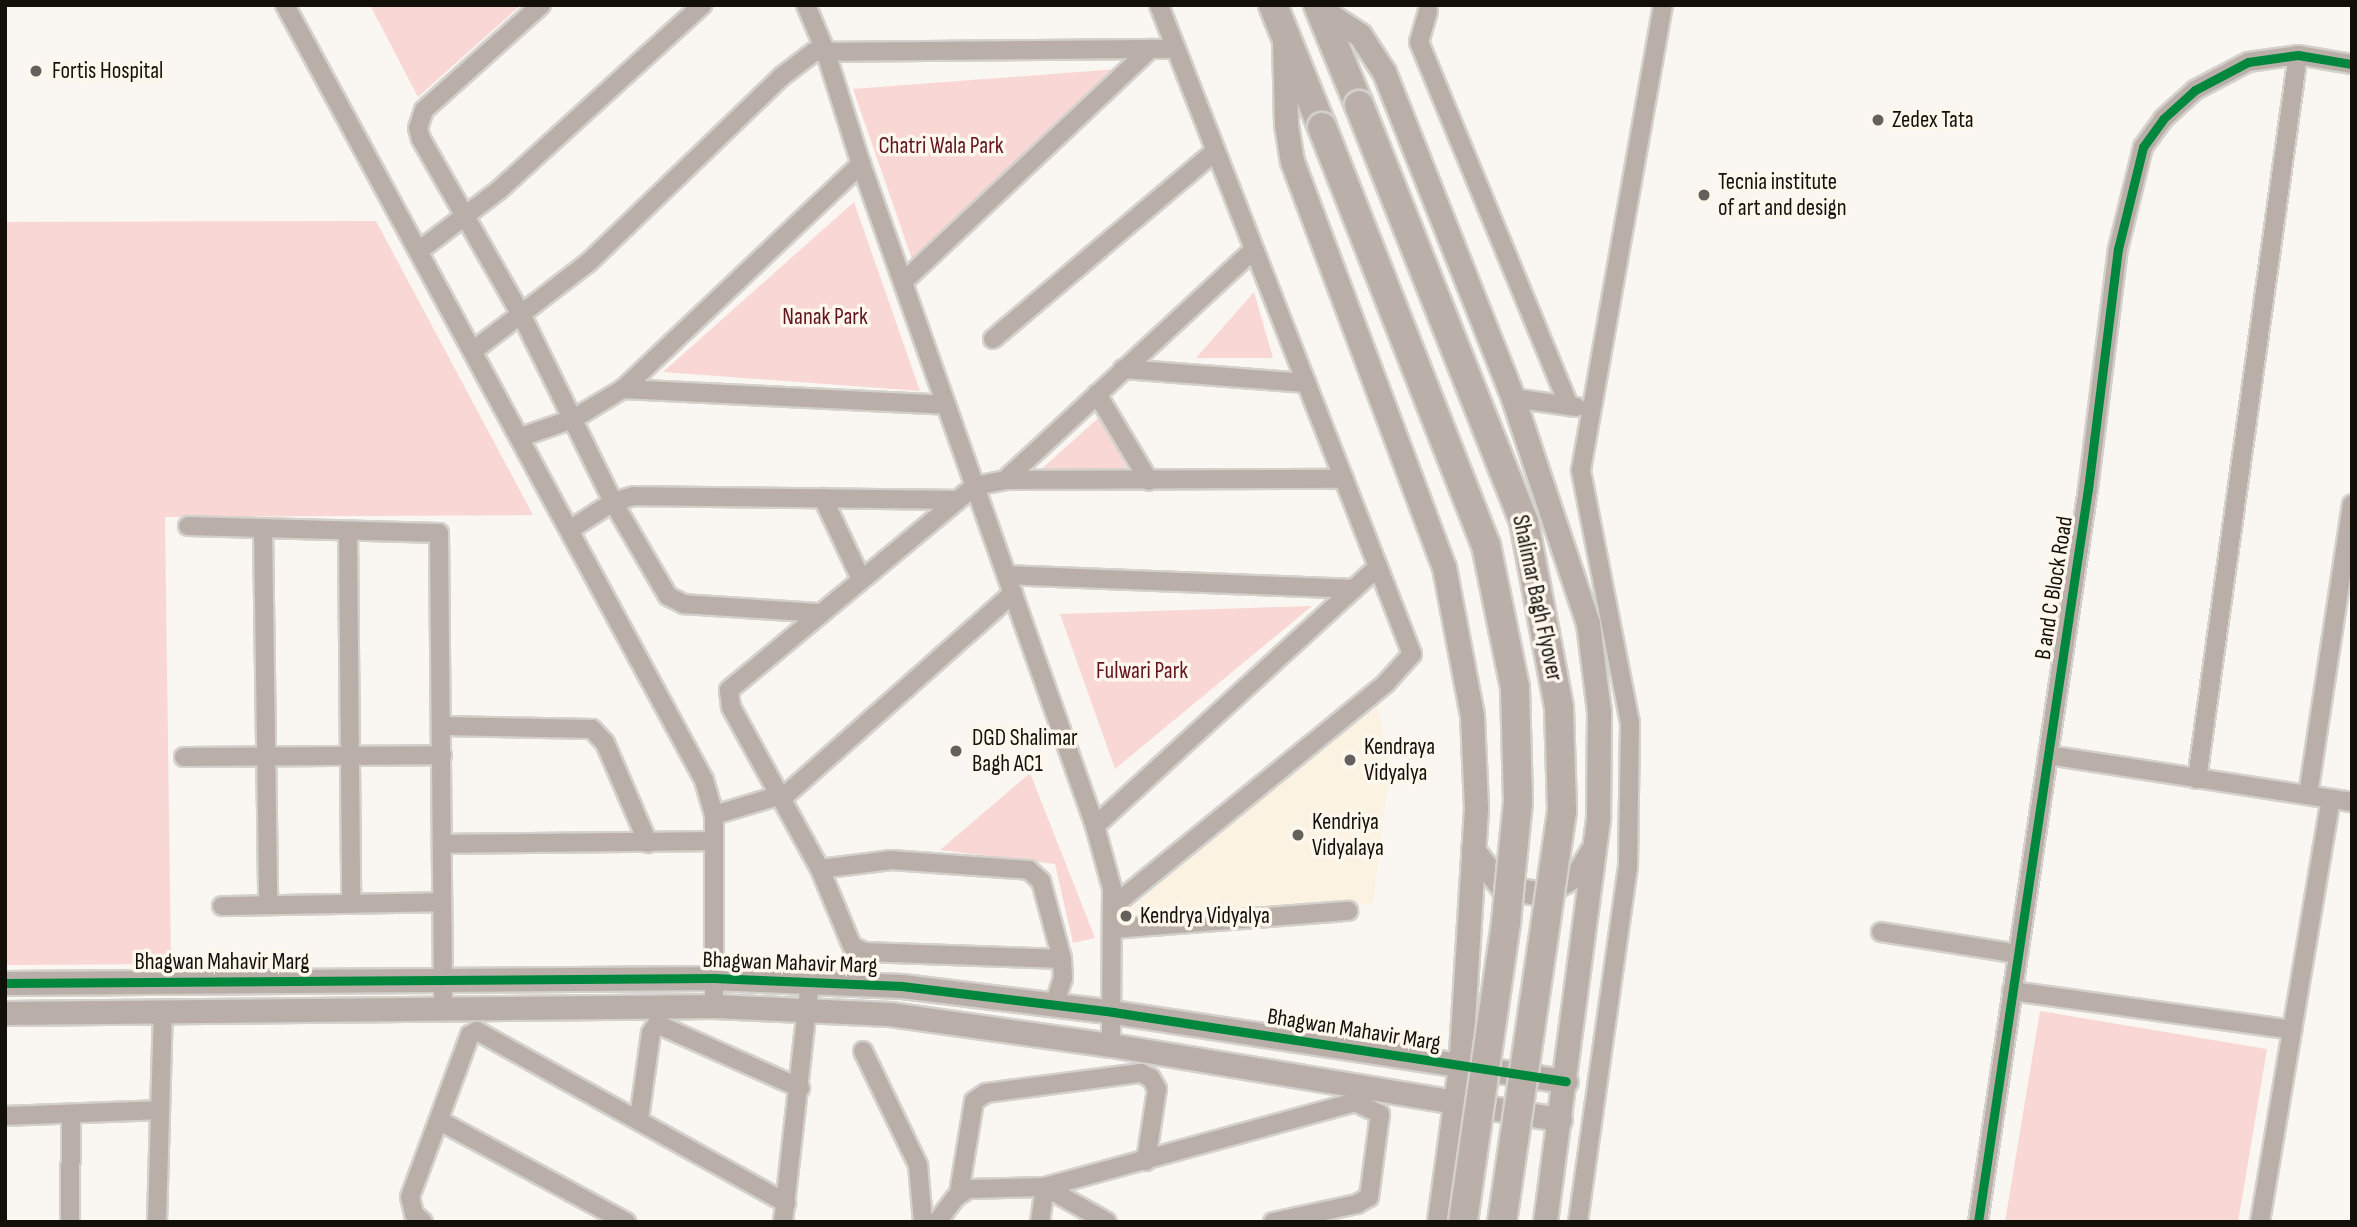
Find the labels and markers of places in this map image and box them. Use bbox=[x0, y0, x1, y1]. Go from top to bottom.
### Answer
place label: Fortis Hospital bbox=[52, 57, 163, 85]
marker: Fortis Hospital bbox=[26, 61, 46, 81]
place label: Zedex Tata bbox=[1892, 106, 1974, 134]
marker: Zedex Tata bbox=[1870, 112, 1886, 128]
place label: Tecnia institute of art and design bbox=[1718, 168, 1847, 222]
marker: Tecnia institute of art and design bbox=[1696, 187, 1712, 203]
place label: DGD Shalimar Bagh AC1 bbox=[972, 724, 1078, 778]
place label: Kendraya Vidyalya bbox=[1364, 733, 1435, 787]
marker: DGD Shalimar Bagh AC1 bbox=[946, 741, 966, 761]
marker: Kendraya Vidyalya bbox=[1342, 752, 1358, 768]
place label: Kendriya Vidyalaya bbox=[1312, 808, 1384, 862]
marker: Kendriya Vidyalaya bbox=[1290, 827, 1306, 843]
place label: Kendrya Vidyalya bbox=[1140, 902, 1270, 930]
marker: Kendrya Vidyalya bbox=[1118, 908, 1134, 924]

